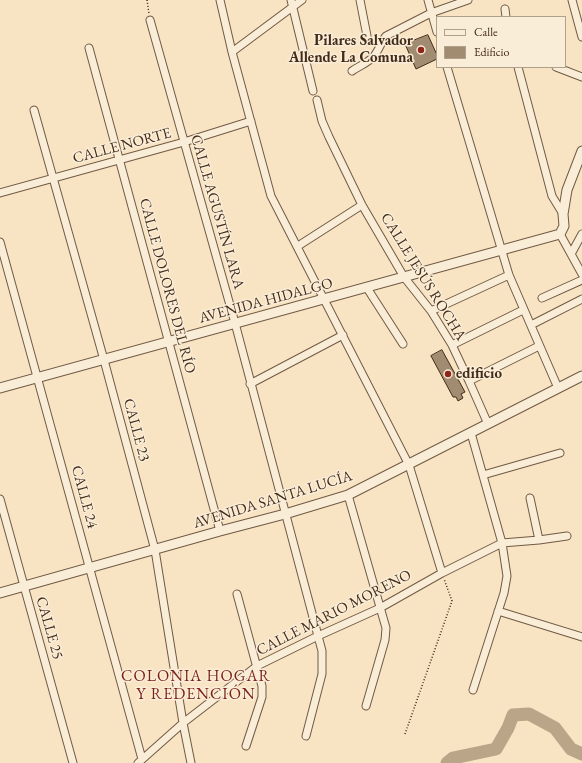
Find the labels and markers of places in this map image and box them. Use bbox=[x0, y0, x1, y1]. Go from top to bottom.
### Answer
place label: Pilares Salvador Allende La Comuna bbox=[289, 32, 413, 67]
marker: Pilares Salvador Allende La Comuna bbox=[416, 45, 426, 55]
place label: edificio bbox=[456, 365, 502, 383]
marker: edificio bbox=[443, 369, 453, 379]

